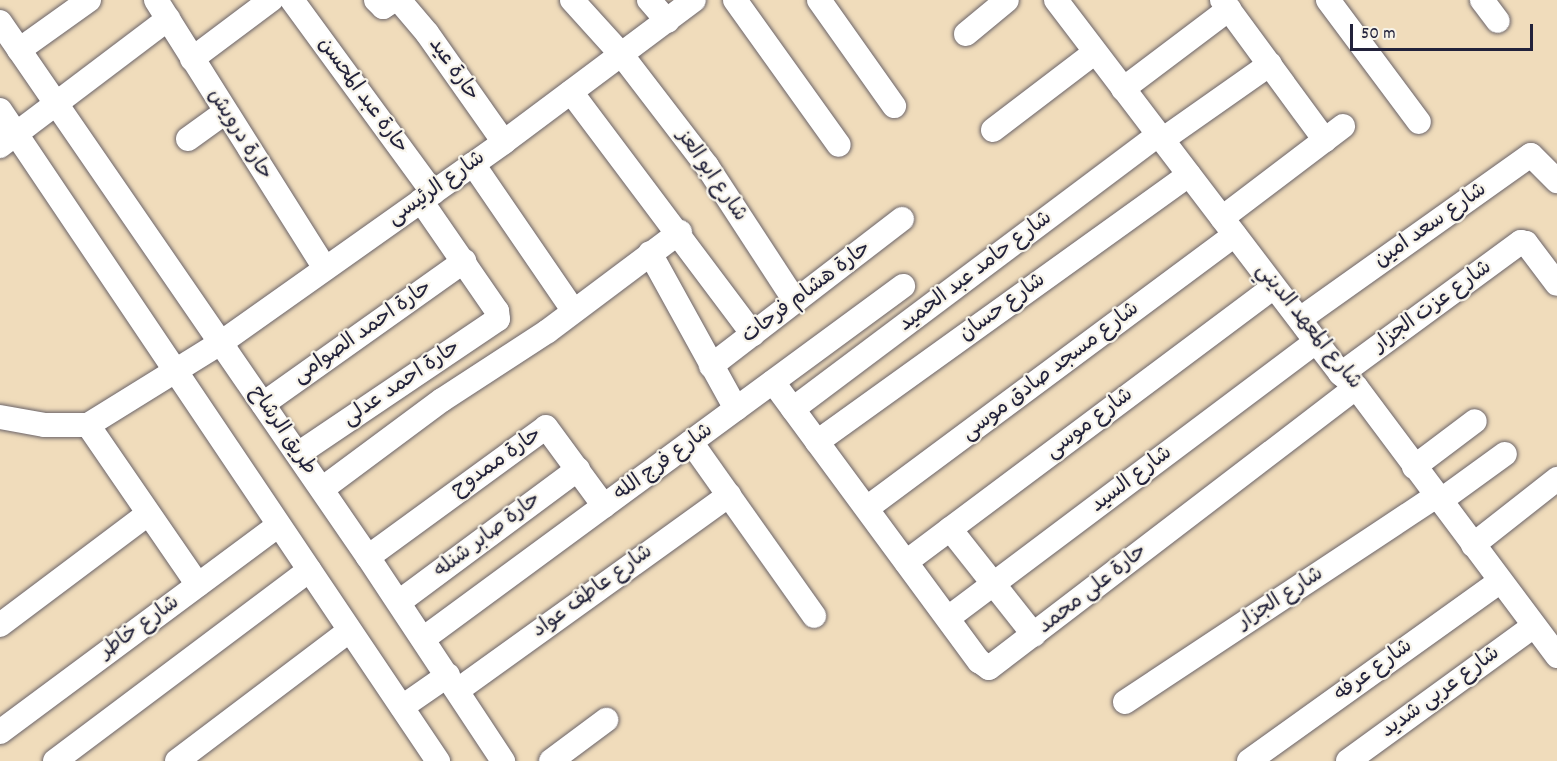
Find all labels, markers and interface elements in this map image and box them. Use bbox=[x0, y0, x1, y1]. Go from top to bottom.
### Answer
scale bar bbox=[1353, 12, 1536, 50]
text: 50 m bbox=[1361, 22, 1396, 47]
street label: حارة عبد المحسن bbox=[311, 33, 413, 159]
street label: حارة عيد bbox=[422, 33, 484, 107]
street label: حارة درويش bbox=[201, 85, 277, 185]
street label: شارع ابو العز bbox=[670, 125, 752, 227]
street label: شارع الرئيسى bbox=[383, 146, 491, 232]
street label: شارع سعد امين bbox=[1370, 178, 1492, 274]
street label: شارع حامد عبد الحميد bbox=[894, 206, 1058, 338]
street label: حارة هشام فرحات bbox=[738, 236, 876, 350]
street label: شارع عزت الجزار bbox=[1369, 256, 1497, 358]
street label: شارع المعهد الديني bbox=[1249, 259, 1367, 395]
street label: شارع حسان bbox=[955, 268, 1051, 348]
street label: حارة احمد الصوامى bbox=[289, 276, 437, 390]
street label: شارع مسجد صادق موسى bbox=[957, 297, 1145, 447]
street label: حارة احمد عدلى bbox=[339, 336, 465, 432]
street label: طريق الرشاح bbox=[243, 381, 321, 481]
street label: شارع موسى bbox=[1041, 383, 1139, 465]
street label: شارع فرج الله bbox=[610, 419, 718, 507]
street label: حارة ممدوح bbox=[447, 423, 547, 503]
street label: شارع السيد bbox=[1086, 441, 1178, 519]
street label: حارة صابر شنله bbox=[430, 488, 546, 584]
street label: شارع عاطف عواد bbox=[528, 540, 658, 644]
street label: حارة على محمد bbox=[1033, 540, 1153, 640]
street label: شارع الجزار bbox=[1233, 562, 1329, 636]
street label: شارع خاطر bbox=[95, 591, 185, 665]
street label: شارع عرفه bbox=[1330, 634, 1418, 708]
street label: شارع عربى شديد bbox=[1377, 641, 1505, 745]

